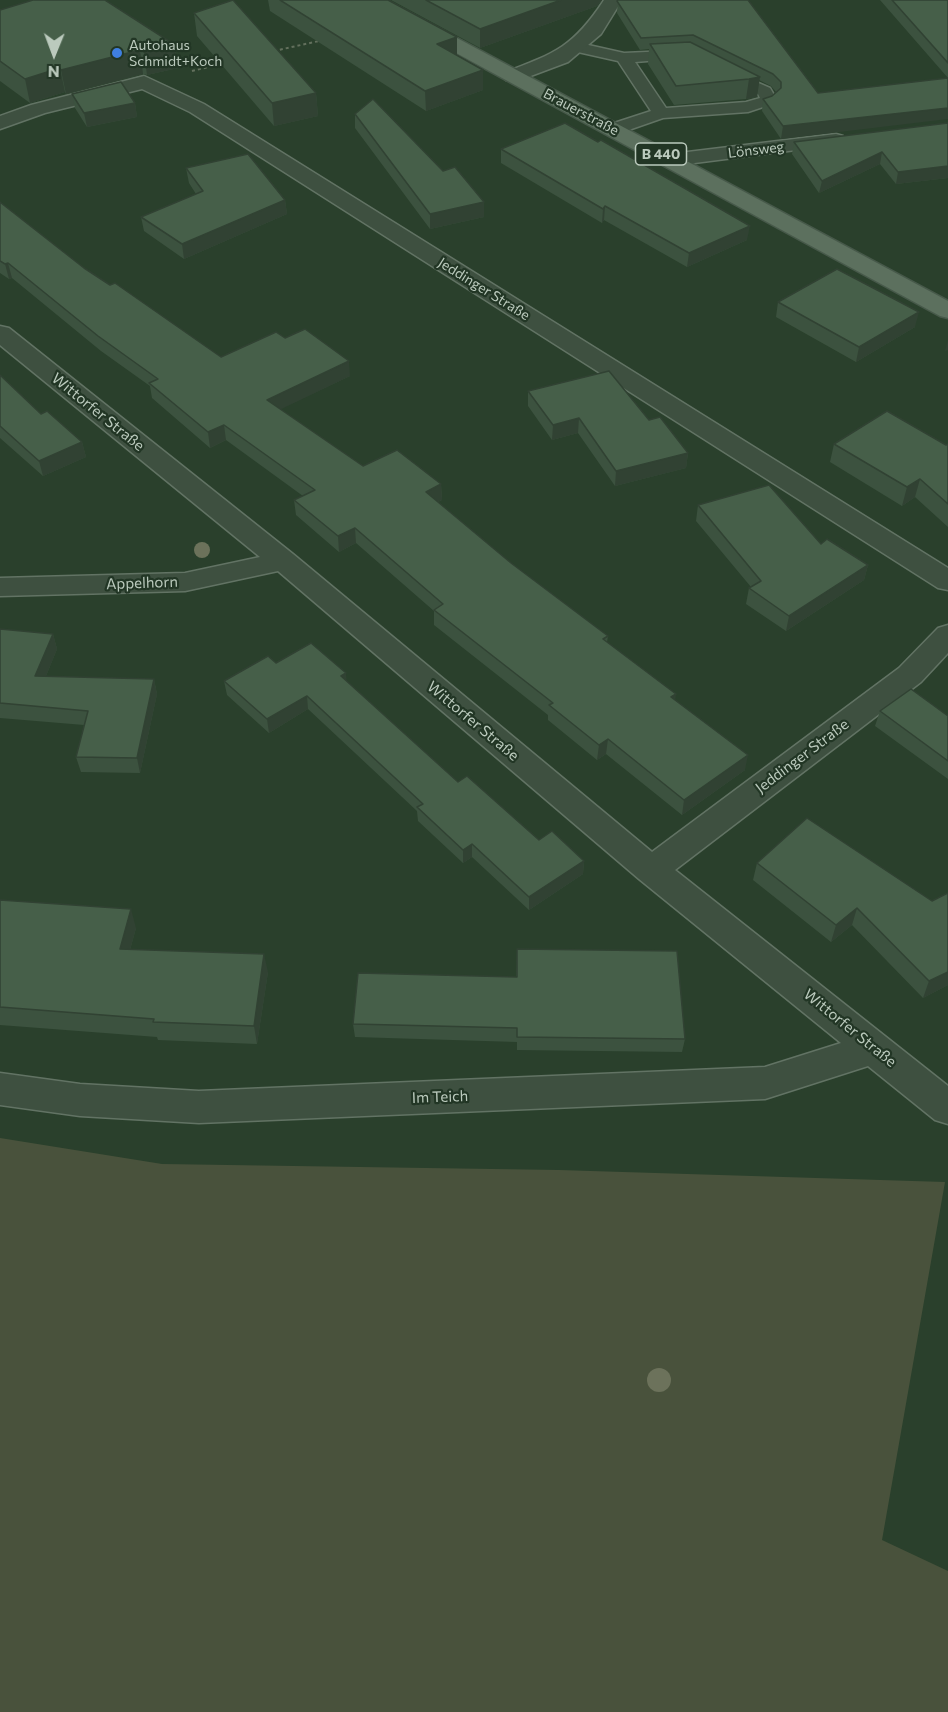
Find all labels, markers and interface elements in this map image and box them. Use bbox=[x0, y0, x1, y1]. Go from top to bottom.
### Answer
north arrow bbox=[24, 24, 84, 84]
place label: Autohaus Schmidt+Koch bbox=[129, 37, 222, 70]
marker: Autohaus Schmidt+Koch bbox=[110, 46, 124, 60]
text: N bbox=[48, 63, 60, 82]
street label: Brauerstraße bbox=[540, 85, 622, 139]
street label: Lönsweg bbox=[727, 138, 785, 162]
road number: B 440 bbox=[636, 143, 686, 165]
street label: Jeddinger Straße bbox=[435, 254, 533, 324]
street label: Wittorfer Straße bbox=[48, 369, 148, 455]
street label: Appelhorn bbox=[106, 573, 178, 593]
street label: Wittorfer Straße bbox=[424, 677, 522, 765]
street label: Jeddinger Straße bbox=[752, 715, 852, 797]
street label: Wittorfer Straße bbox=[800, 985, 900, 1071]
street label: Im Teich bbox=[412, 1087, 468, 1107]

